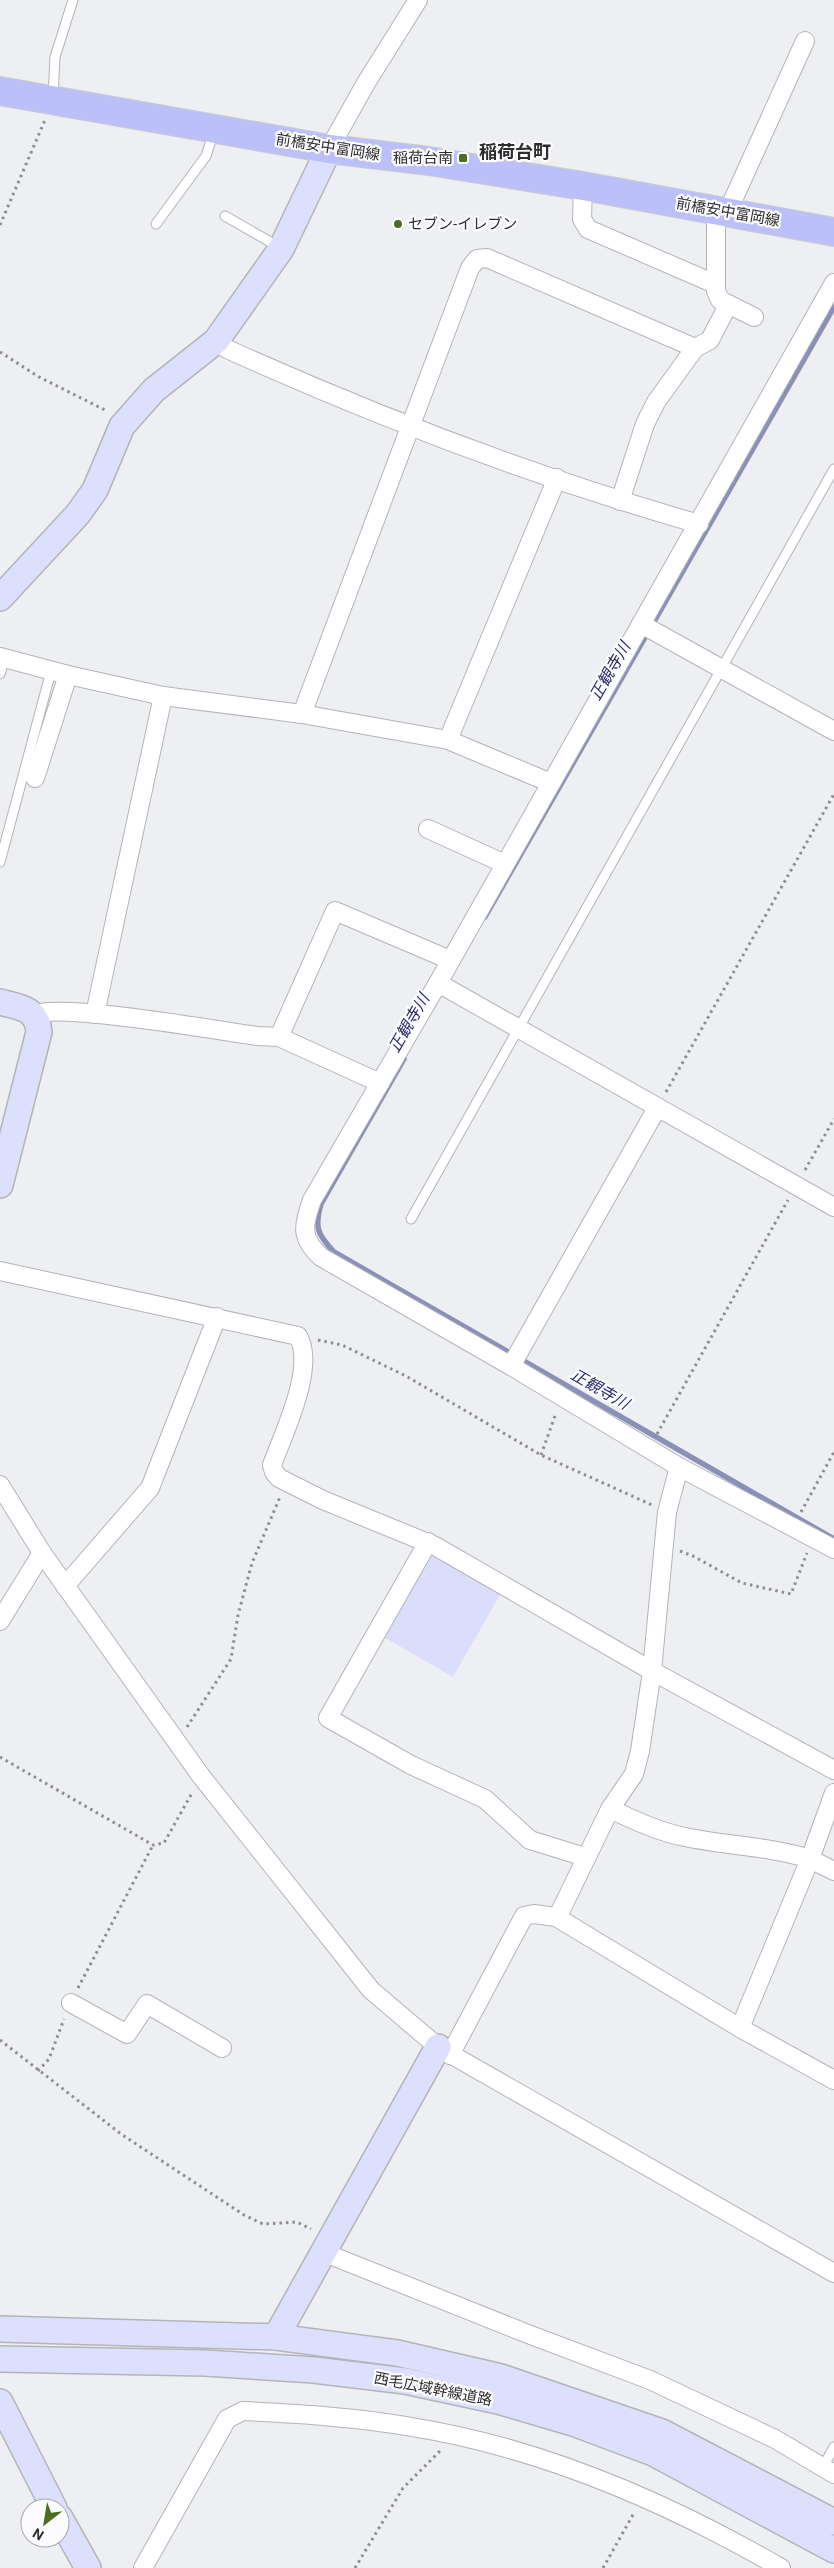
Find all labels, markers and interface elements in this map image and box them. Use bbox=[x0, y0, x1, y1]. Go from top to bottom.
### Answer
street label: 前橋安中富岡線 bbox=[275, 130, 381, 164]
district label: 稲荷台町 bbox=[479, 141, 551, 162]
place label: 稲荷台南 bbox=[393, 149, 453, 167]
marker: 稲荷台南 bbox=[457, 152, 469, 164]
street label: 前橋安中富岡線 bbox=[675, 194, 781, 230]
place label: セブン-イレブン bbox=[408, 215, 517, 233]
marker: セブン-イレブン bbox=[392, 218, 404, 230]
water label: 正観寺川 bbox=[586, 637, 635, 703]
water label: 正観寺川 bbox=[385, 989, 434, 1055]
water label: 正観寺川 bbox=[568, 1365, 634, 1414]
street label: 西毛広域幹線道路 bbox=[372, 2369, 494, 2409]
north arrow bbox=[20, 2498, 70, 2548]
text: N bbox=[30, 2525, 47, 2544]

